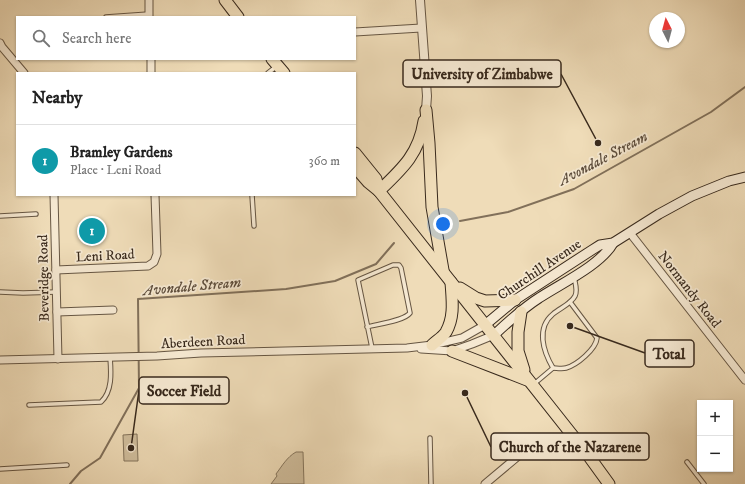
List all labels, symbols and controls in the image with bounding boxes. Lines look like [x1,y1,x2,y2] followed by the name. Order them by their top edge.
[649,12,685,48] north arrow
[16,16,356,60] search box
[30,27,52,49] icon: search
[62,29,131,48] text: Search here
[403,60,561,87] callout: University of Zimbabwe
[411,65,554,84] text: University of Zimbabwe
[32,87,82,109] text: Nearby
[554,127,651,191] water label: Avondale Stream
[70,143,173,162] text: Bramley Gardens
[43,153,47,169] text: 1
[309,153,340,169] text: 360 m
[70,162,161,178] text: Place · Leni Road
[433,214,453,234] your location
[79,216,105,246] pin: 1
[34,234,54,322] street label: Beveridge Road
[494,235,585,304] street label: Churchill Avenue
[75,245,135,267] street label: Leni Road
[654,248,725,332] street label: Normandy Road
[140,273,242,300] water label: Avondale Stream
[160,331,246,353] street label: Aberdeen Road
[645,340,694,367] callout: Total
[652,345,686,364] text: Total
[139,377,229,404] callout: Soccer Field
[147,382,222,401] text: Soccer Field
[697,400,733,472] map controls
[697,400,733,436] button: +
[491,433,649,460] callout: Church of the Nazarene
[697,436,733,472] button: −
[499,438,642,457] text: Church of the Nazarene

